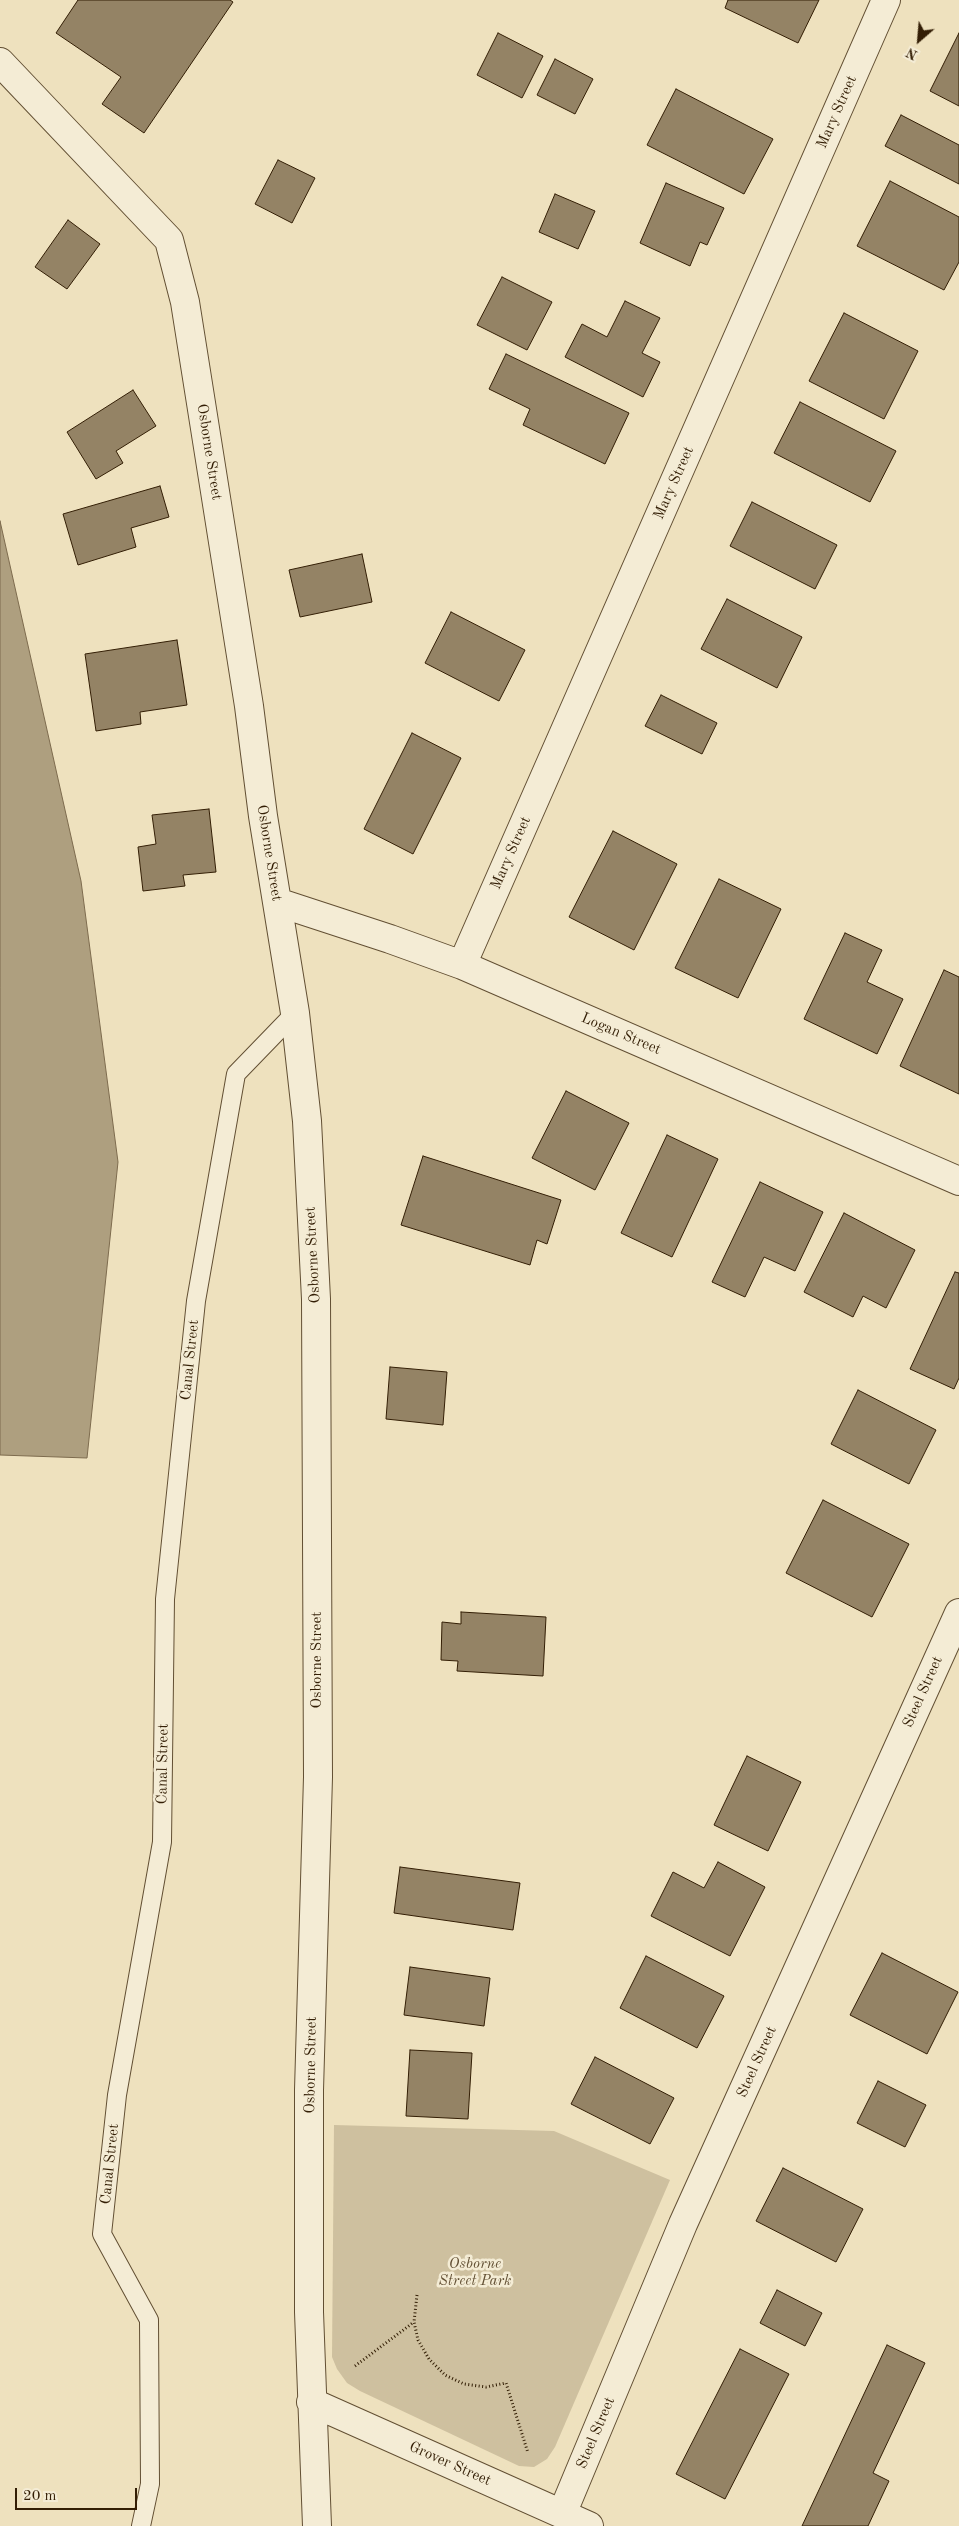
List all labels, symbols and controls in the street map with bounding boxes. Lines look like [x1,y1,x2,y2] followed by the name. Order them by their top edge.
[894,15,944,65] north arrow
[904,45,920,62] text: N
[813,73,861,151] street label: Mary Street
[193,403,225,501] street label: Osborne Street
[650,444,698,522] street label: Mary Street
[253,804,285,902] street label: Osborne Street
[487,814,535,892] street label: Mary Street
[578,1009,664,1059] street label: Logan Street
[301,1206,325,1304] street label: Osborne Street
[177,1319,203,1401] street label: Canal Street
[308,1611,326,1709] street label: Osborne Street
[899,1653,947,1731] street label: Steel Street
[153,1723,173,1805] street label: Canal Street
[301,2016,321,2114] street label: Osborne Street
[733,2023,781,2101] street label: Steel Street
[97,2123,123,2205] street label: Canal Street
[439,2255,511,2290] park label: Osborne Street Park
[573,2394,619,2472] street label: Steel Street
[406,2438,494,2490] street label: Grover Street
[18,2478,140,2510] scale bar
[23,2489,57,2504] text: 20 m

